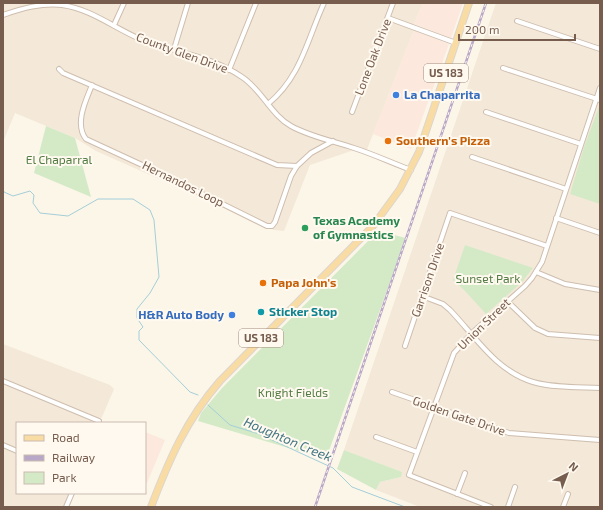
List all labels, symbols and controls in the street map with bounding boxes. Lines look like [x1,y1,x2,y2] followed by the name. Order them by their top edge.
[351,16,393,97] street label: Lone Oak Drive
[459,16,575,42] scale bar
[465,22,499,36] text: 200 m
[135,29,230,75] street label: County Glen Drive
[424,64,468,82] road number: US 183
[404,87,480,101] place label: La Chaparrita
[391,90,401,100] marker: La Chaparrita
[396,133,490,147] place label: Southern's Pizza
[383,136,393,146] marker: Southern's Pizza
[26,152,93,166] park label: El Chaparral
[140,157,227,209] street label: Hernandos Loop
[313,213,400,242] place label: Texas Academy of Gymnastics
[300,223,310,233] marker: Texas Academy of Gymnastics
[408,241,446,319] street label: Garrison Drive
[456,271,520,285] park label: Sunset Park
[271,275,336,289] place label: Papa John's
[258,278,268,288] marker: Papa John's
[454,294,513,352] street label: Union Street
[269,304,337,318] place label: Sticker Stop
[138,307,224,322] place label: H&R Auto Body
[256,307,266,317] marker: Sticker Stop
[227,310,237,320] marker: H&R Auto Body
[239,329,283,347] road number: US 183
[258,385,328,399] park label: Knight Fields
[411,393,508,437] street label: Golden Gate Drive
[242,413,335,465] water label: Houghton Creek
[16,422,146,494] legend
[52,430,80,444] text: Road
[52,450,96,464] text: Railway
[547,454,587,494] north arrow
[567,459,581,474] text: N
[52,470,77,484] text: Park

